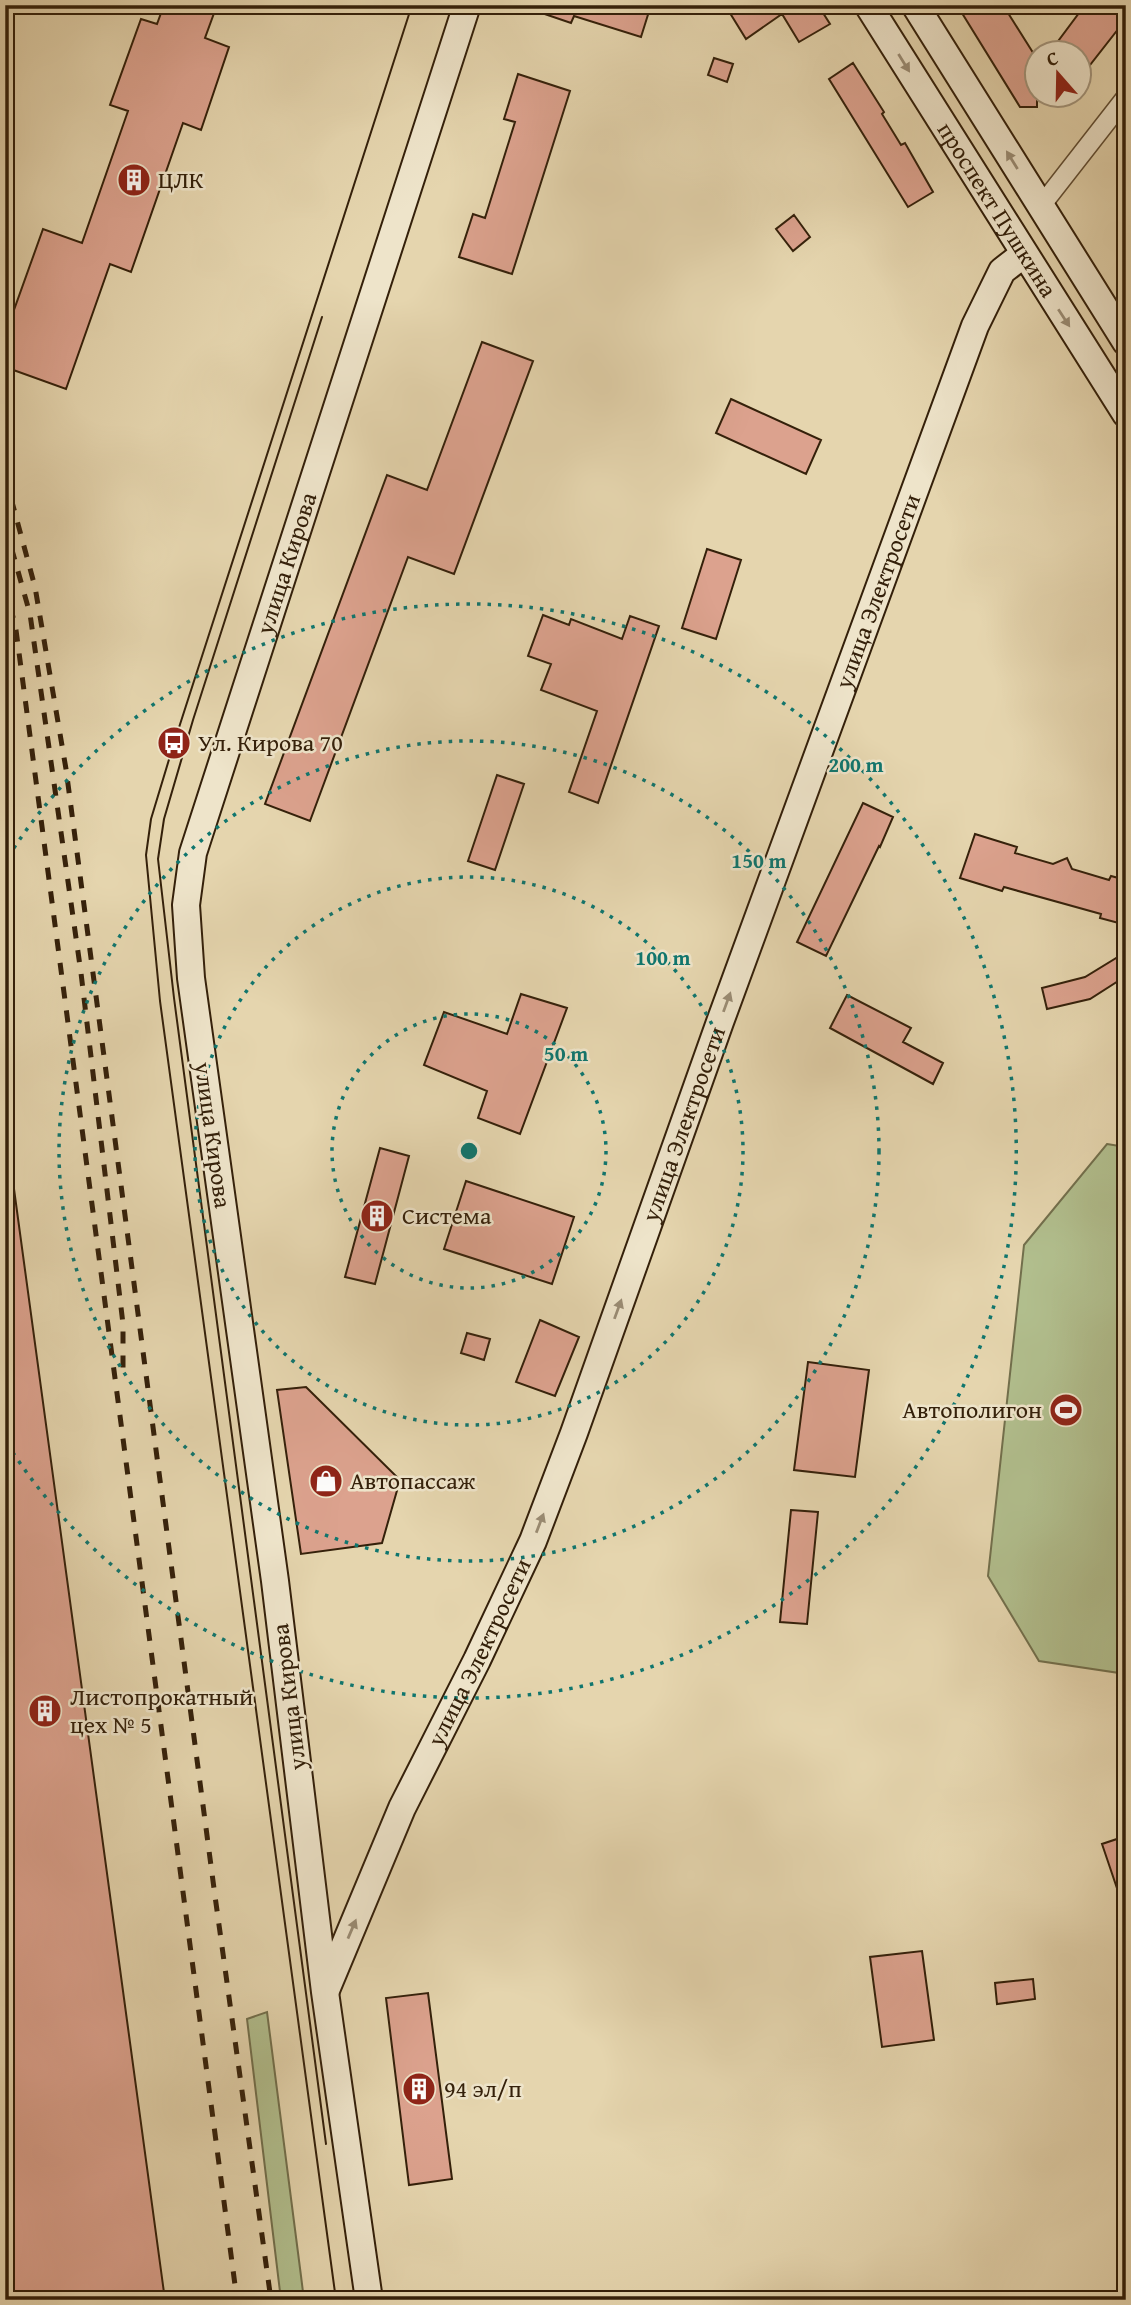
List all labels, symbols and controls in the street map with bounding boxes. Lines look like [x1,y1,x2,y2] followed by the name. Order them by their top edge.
[1023,38,1092,108] north arrow
[1042,43,1062,73] text: С
[898,53,911,73] one-way arrow
[929,115,1066,305] street label: проспект Пушкина
[1005,150,1018,169] one-way arrow
[115,161,153,199] building icon: ЦЛК
[158,162,204,197] place label: ЦЛК
[1057,309,1070,328] one-way arrow
[246,487,326,640] street label: улица Кирова
[825,489,929,695] street label: улица Электросети
[155,724,193,762] bus stop icon: Ул. Кирова 70
[198,725,343,760] place label: Ул. Кирова 70
[828,749,884,780] text: 200 m
[731,845,787,876] text: 150 m
[635,942,691,973] text: 100 m
[722,992,733,1013] one-way arrow
[632,1021,734,1228] street label: улица Электросети
[544,1038,588,1069] text: 50 m
[186,1059,241,1211] street label: улица Кирова
[457,1139,481,1163] centre of rings
[358,1197,396,1235] building icon: Система
[402,1198,492,1233] place label: Система
[613,1299,624,1320] one-way arrow
[1047,1391,1085,1429] sports icon: Автополигон
[902,1392,1042,1427] place label: Автополигон
[307,1462,345,1500] shop icon: Автопассаж
[350,1463,476,1498] place label: Автопассаж
[535,1512,546,1533] one-way arrow
[418,1552,539,1753] street label: улица Электросети
[262,1621,315,1773] street label: улица Кирова
[70,1679,253,1742] place label: Листопрокатный цех № 5
[26,1692,64,1730] building icon: Листопрокатный цех № 5
[346,1918,357,1939] one-way arrow
[400,2070,438,2108] building icon: 94 эл/п
[444,2071,522,2106] place label: 94 эл/п

